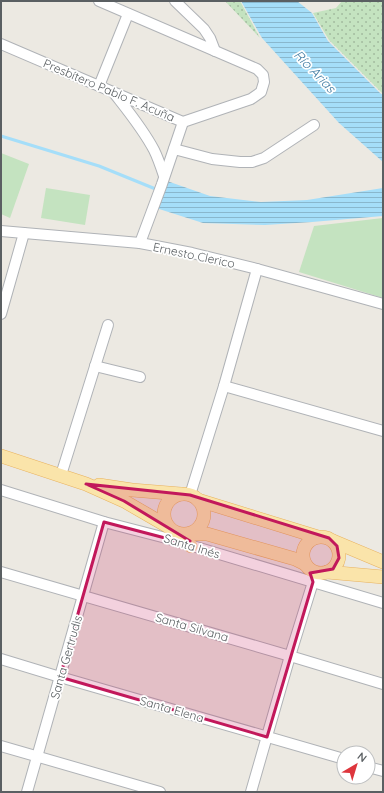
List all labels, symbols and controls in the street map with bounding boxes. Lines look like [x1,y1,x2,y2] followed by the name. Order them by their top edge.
[291,46,340,96] water label: Río Arias
[41,55,177,125] street label: Presbítero Pablo F. Acuña
[152,239,236,271] street label: Ernesto Clerico
[162,530,222,562] street label: Santa Inés
[154,609,230,645] street label: Santa Silvana
[47,613,85,701] street label: Santa Gertrudis
[138,693,206,725] street label: Santa Elena
[336,745,376,785] north arrow
[355,749,370,765] text: N

